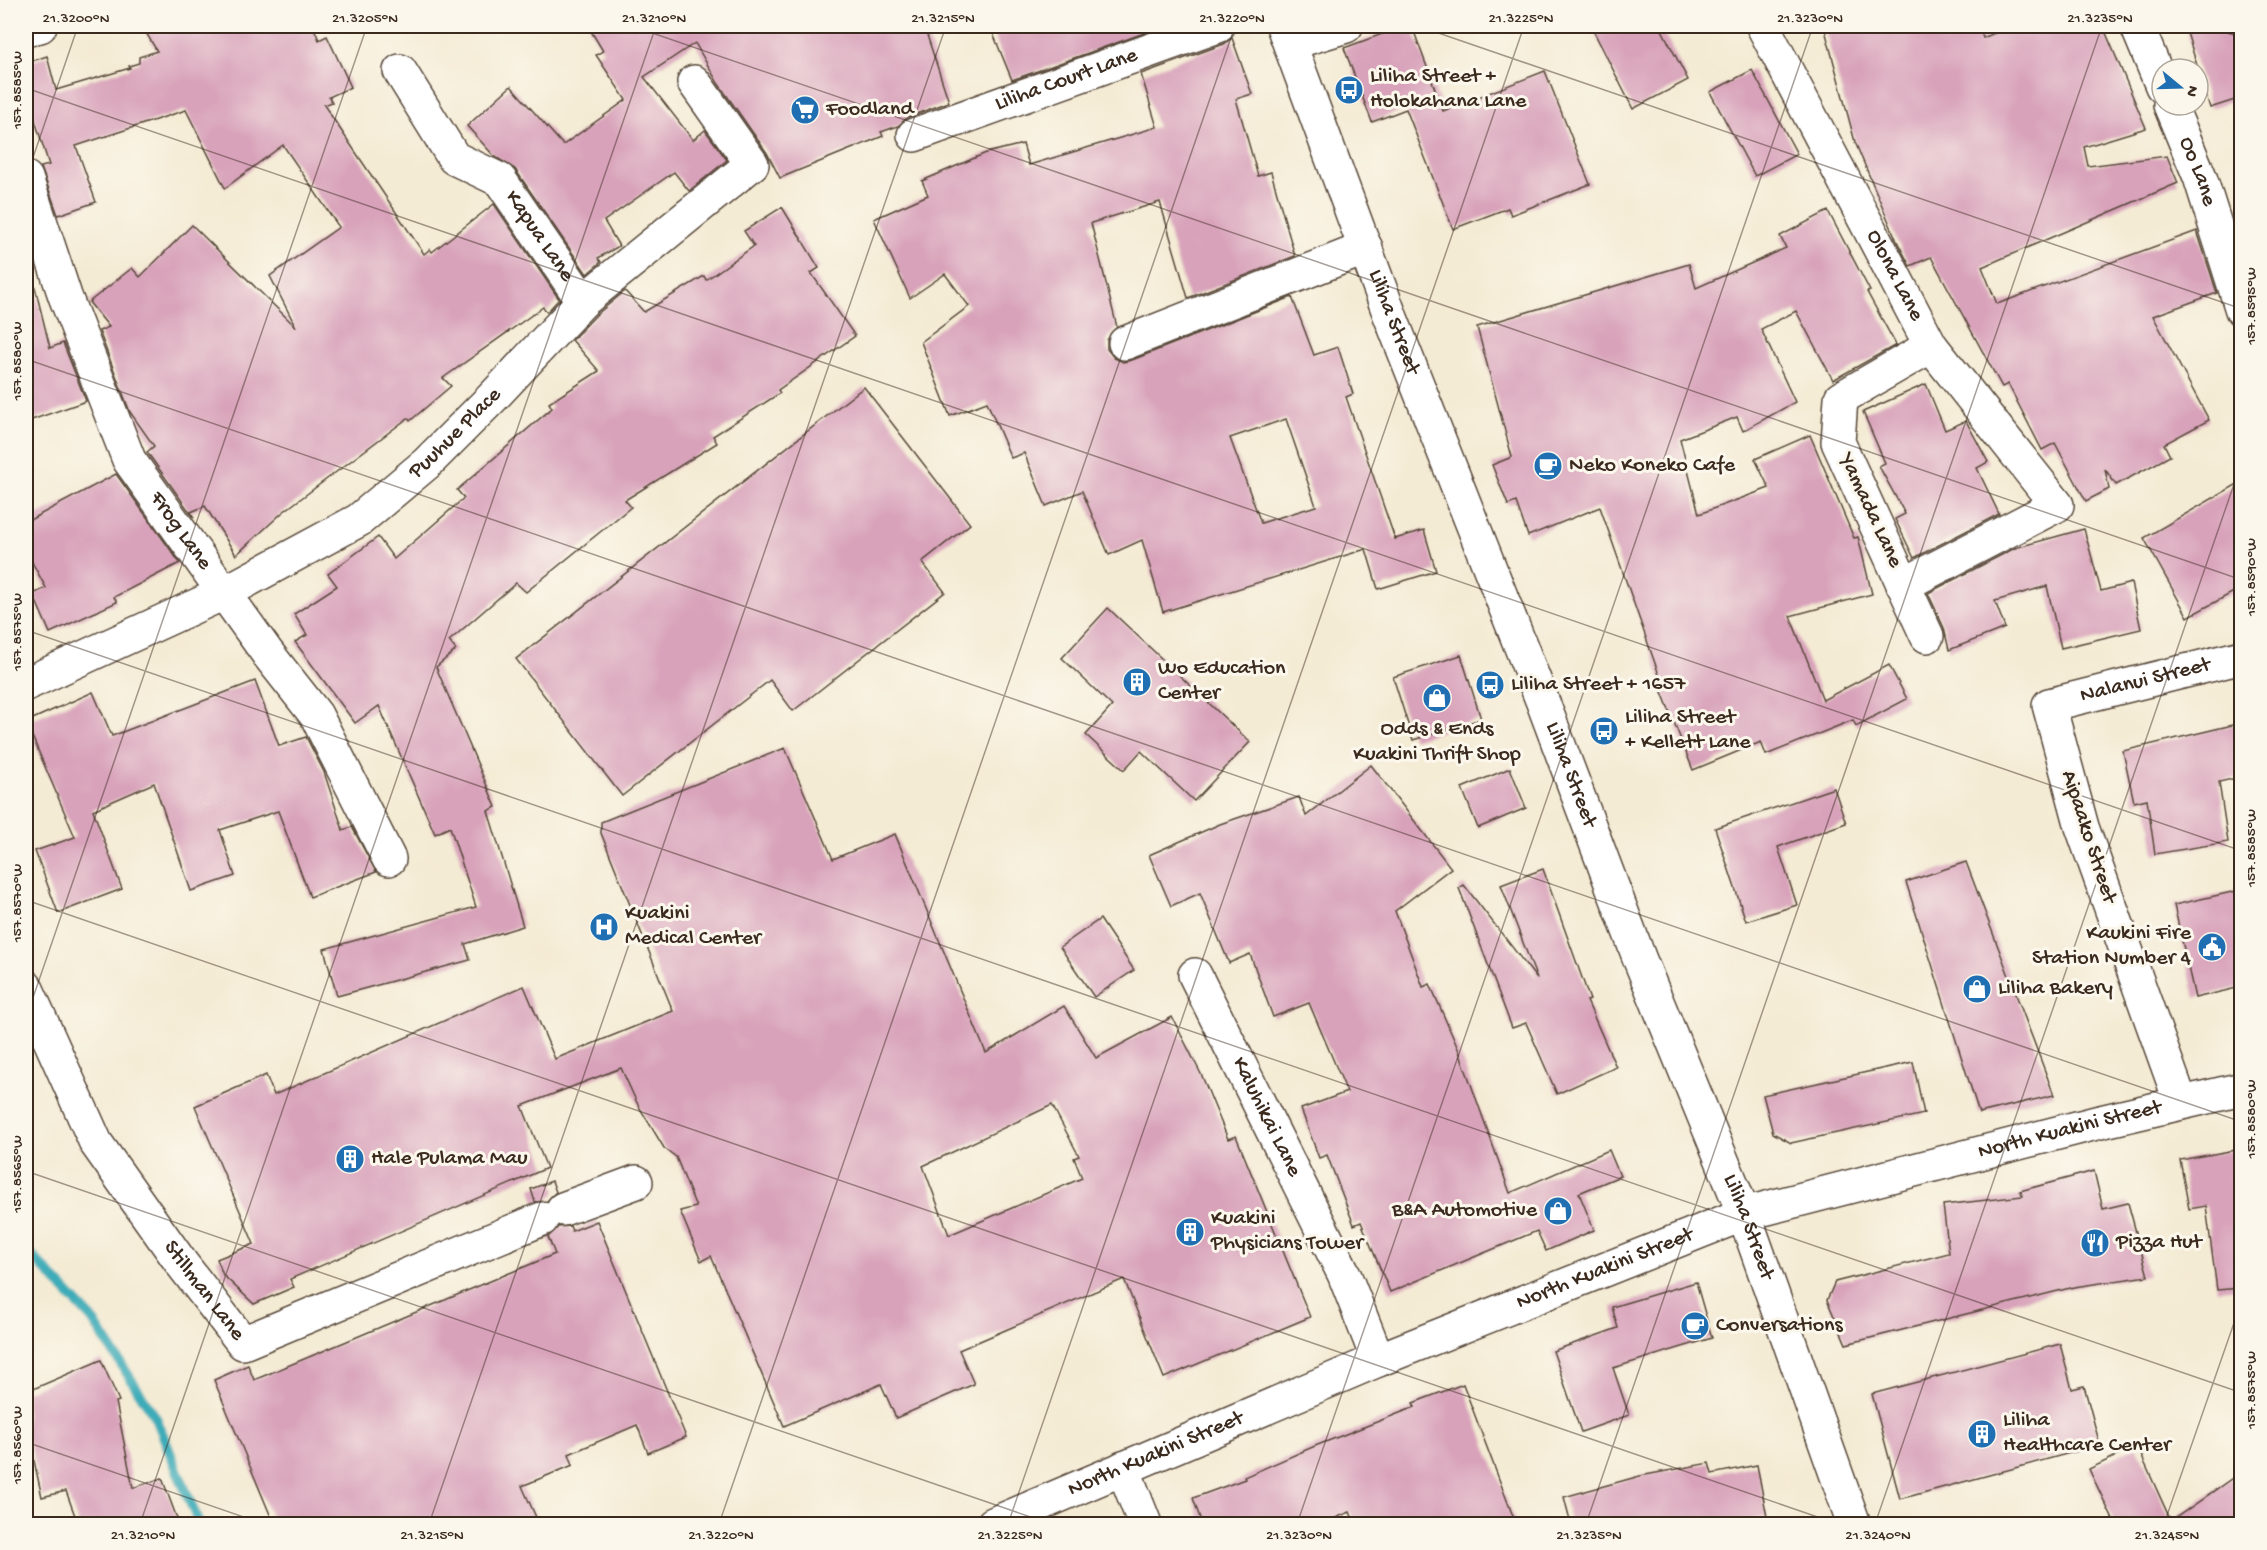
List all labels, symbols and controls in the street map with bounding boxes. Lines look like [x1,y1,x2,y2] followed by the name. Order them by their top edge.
[43,10,110,28] text: 21.3200°N
[332,10,398,28] text: 21.3205°N
[622,10,686,28] text: 21.3210°N
[911,10,975,28] text: 21.3215°N
[1199,10,1265,28] text: 21.3220°N
[1488,10,1554,28] text: 21.3225°N
[1777,10,1843,28] text: 21.3230°N
[2067,10,2133,28] text: 21.3235°N
[992,43,1142,118] street label: Liliha Court Lane
[9,51,27,130] text: 157.8585°W
[2150,57,2210,117] north arrow
[1370,64,1527,115] place label: Liliha Street + Holokahana Lane
[1333,74,1365,106] bus stop icon: Liliha Street + Holokahana Lane
[2180,83,2202,99] text: N
[789,94,821,126] supermarket icon: Foodland
[825,97,916,123] place label: Foodland
[2172,133,2222,210] street label: Oo Lane
[498,186,580,288] street label: Kapua Lane
[1859,226,1929,326] street label: Olona Lane
[1361,266,1426,380] street label: Liliha Street
[2243,267,2261,346] text: 157.8595°W
[9,321,27,401] text: 157.8580°W
[403,382,508,486] street label: Puuhue Place
[1831,448,1908,573] street label: Yamada Lane
[1532,450,1564,482] cafe icon: Neko Koneko Cafe
[1569,453,1736,479] place label: Neko Koneko Cafe
[143,486,217,576] street label: Frog Lane
[2243,538,2261,617] text: 157.8590°W
[9,593,27,672] text: 157.8575°W
[2078,652,2215,710] street label: Nalanui Street
[1158,656,1286,707] place label: Wo Education Center
[1121,666,1153,698] building icon: Wo Education Center
[1474,669,1506,701] bus stop icon: Liliha Street + 1657
[1511,672,1686,698] place label: Liliha Street + 1657
[1421,682,1453,714] shop icon: Odds & Ends Kuakini Thrift Shop
[1625,705,1751,756] place label: Liliha Street + Kellett Lane
[1588,715,1620,747] bus stop icon: Liliha Street + Kellett Lane
[1353,717,1521,768] place label: Odds & Ends Kuakini Thrift Shop
[1539,719,1603,833] street label: Liliha Street
[2054,767,2122,909] street label: Aipaako Street
[2243,809,2261,888] text: 157.8585°W
[9,864,27,943] text: 157.8570°W
[625,901,763,952] place label: Kuakini Medical Center
[588,911,620,943] hospital icon: Kuakini Medical Center
[2032,921,2192,972] place label: Kaukini Fire Station Number 4
[2196,931,2228,963] public building icon: Kaukini Fire Station Number 4
[1961,973,1993,1005] shop icon: Liliha Bakery
[1998,976,2113,1002] place label: Liliha Bakery
[1225,1053,1307,1182] street label: Kaluhikai Lane
[2243,1079,2261,1159] text: 157.8580°W
[1975,1095,2166,1166] street label: North Kuakini Street
[9,1135,27,1214] text: 157.8565°W
[334,1143,366,1175] building icon: Hale Pulama Mau
[371,1146,528,1172] place label: Hale Pulama Mau
[1716,1171,1780,1285] street label: Liliha Street
[1542,1195,1574,1227] shop icon: B&A Automotive
[1391,1198,1538,1224] place label: B&A Automotive
[1210,1206,1365,1257] place label: Kuakini Physicians Tower
[1174,1216,1206,1248] building icon: Kuakini Physicians Tower
[1513,1222,1699,1316] street label: North Kuakini Street
[2079,1227,2111,1259] restaurant icon: Pizza Hut
[2115,1230,2204,1256] place label: Pizza Hut
[157,1236,250,1347] street label: Stillman Lane
[1679,1310,1711,1342] cafe icon: Conversations
[1716,1313,1844,1339] place label: Conversations
[2243,1351,2261,1430] text: 157.8575°W
[1064,1405,1249,1503] street label: North Kuakini Street
[9,1406,27,1485] text: 157.8560°W
[2003,1408,2173,1459] place label: Liliha Healthcare Center
[1966,1418,1998,1450] building icon: Liliha Healthcare Center
[111,1527,175,1545] text: 21.3210°N
[400,1527,464,1545] text: 21.3215°N
[688,1527,754,1545] text: 21.3220°N
[977,1527,1043,1545] text: 21.3225°N
[1266,1527,1332,1545] text: 21.3230°N
[1556,1527,1622,1545] text: 21.3235°N
[1845,1527,1911,1545] text: 21.3240°N
[2135,1527,2200,1545] text: 21.3245°N

